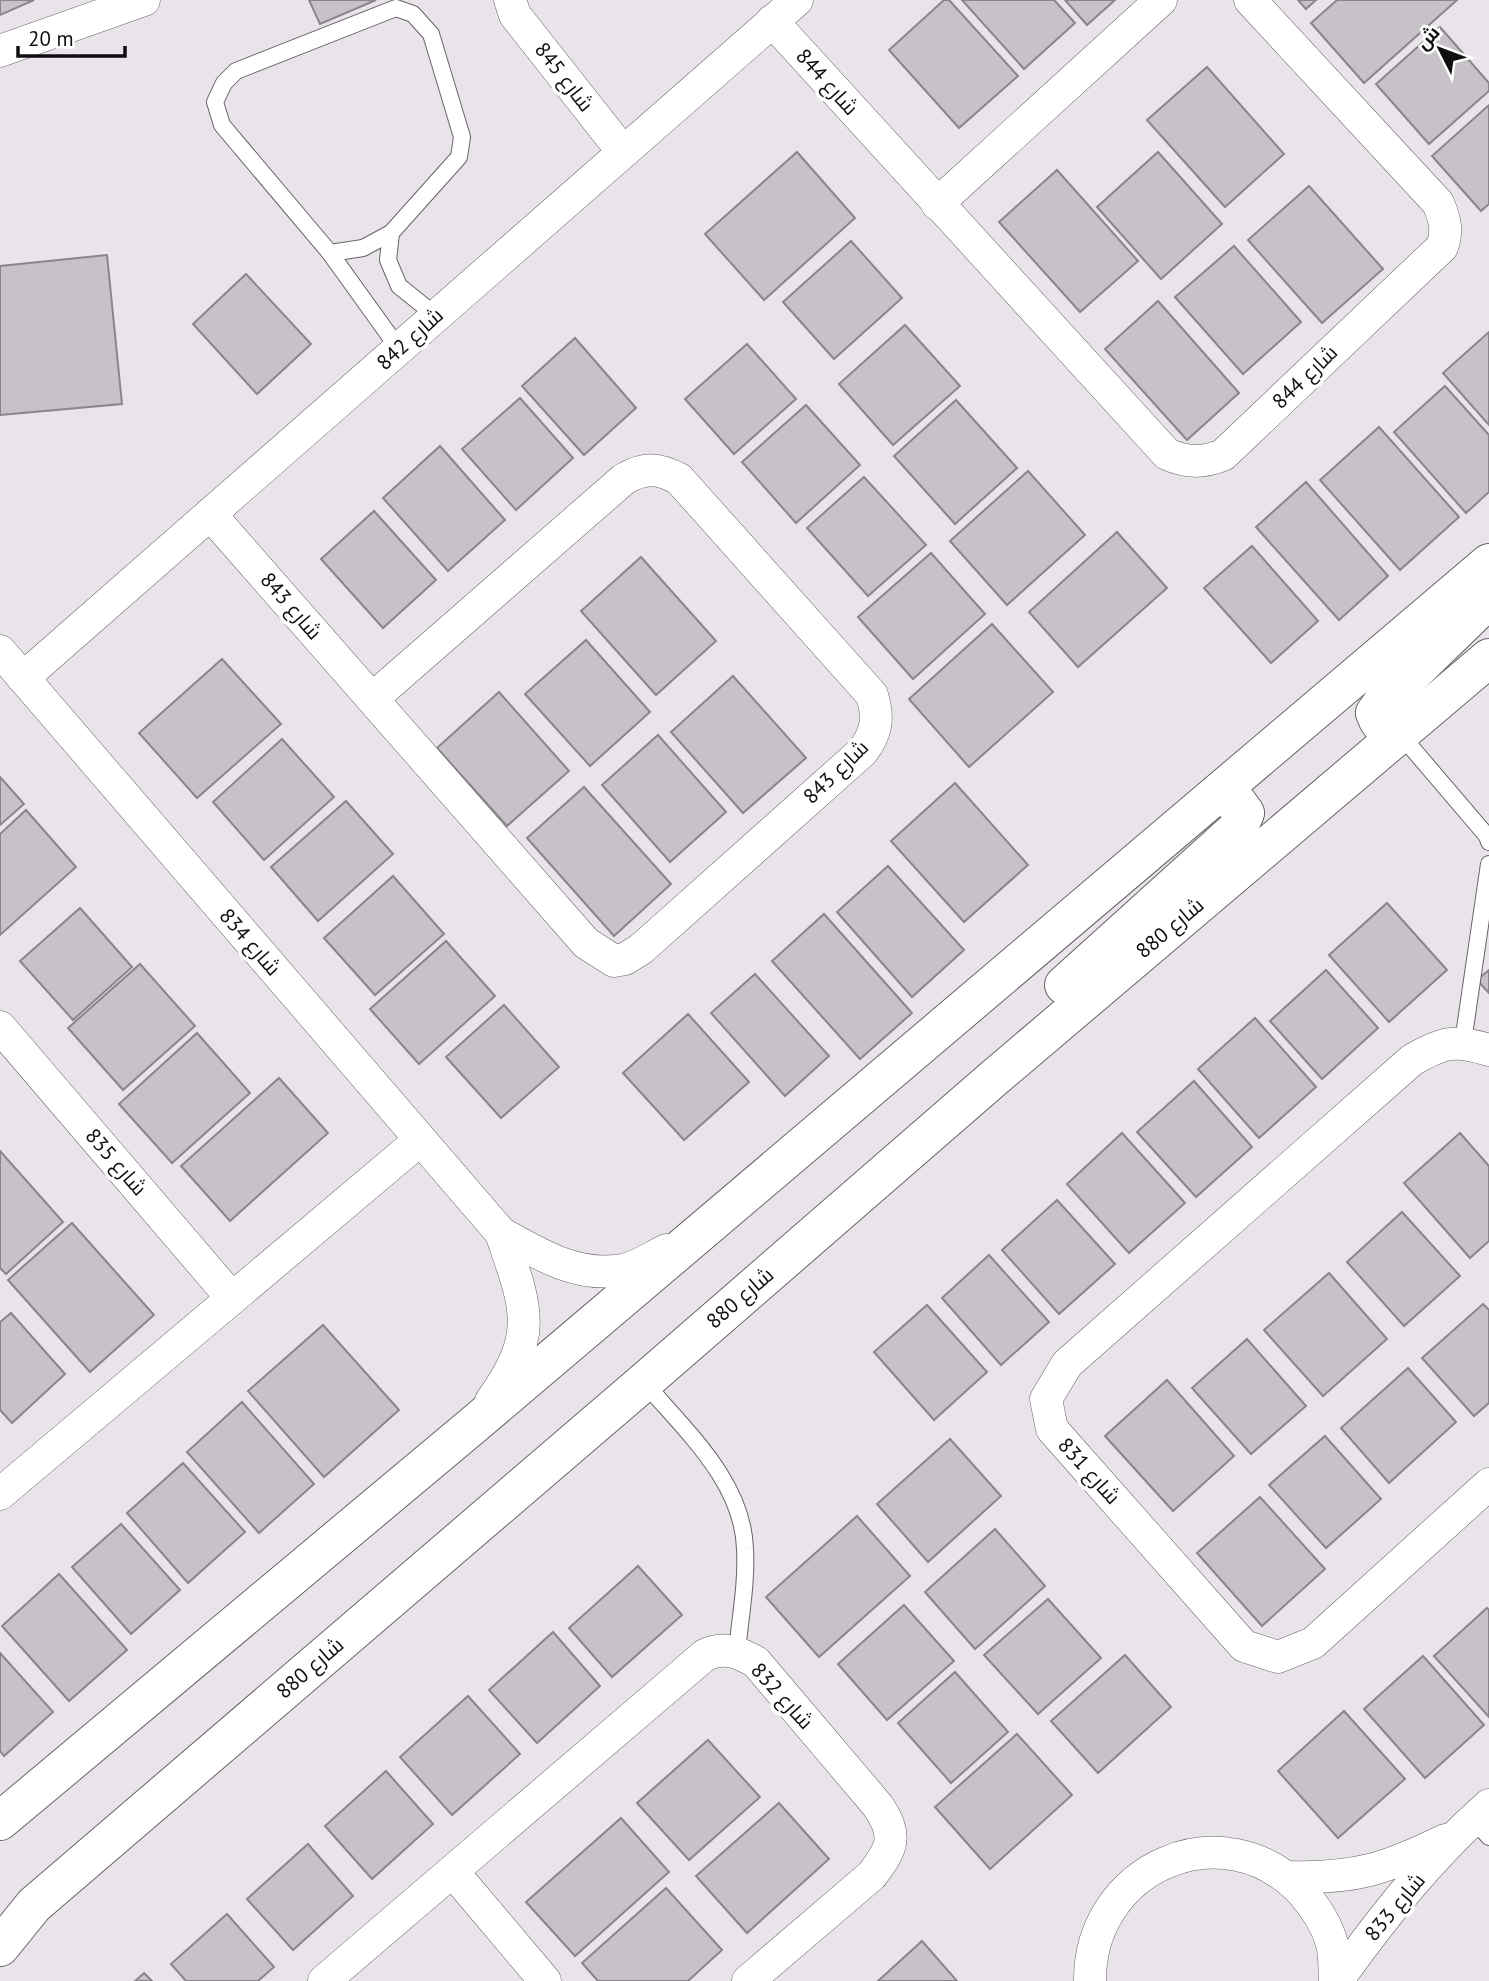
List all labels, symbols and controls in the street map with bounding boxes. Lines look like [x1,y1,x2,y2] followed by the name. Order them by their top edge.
[18,14,124,58] scale bar
[1405,14,1475,84] north arrow
[1410,21,1444,55] text: ش
[28,25,74,52] text: 20 m
[528,37,600,117] street label: شارع 845
[790,43,864,121] street label: شارع 844
[371,302,449,376] street label: شارع 842
[1266,339,1344,415] street label: شارع 844
[254,566,328,646] street label: شارع 843
[797,734,875,810] street label: شارع 843
[1130,891,1210,965] street label: شارع 880
[213,902,287,982] street label: شارع 834
[79,1122,153,1202] street label: شارع 835
[700,1261,780,1335] street label: شارع 880
[1052,1432,1126,1510] street label: شارع 831
[270,1631,350,1705] street label: شارع 880
[745,1657,819,1735] street label: شارع 832
[1358,1867,1432,1947] street label: شارع 833

